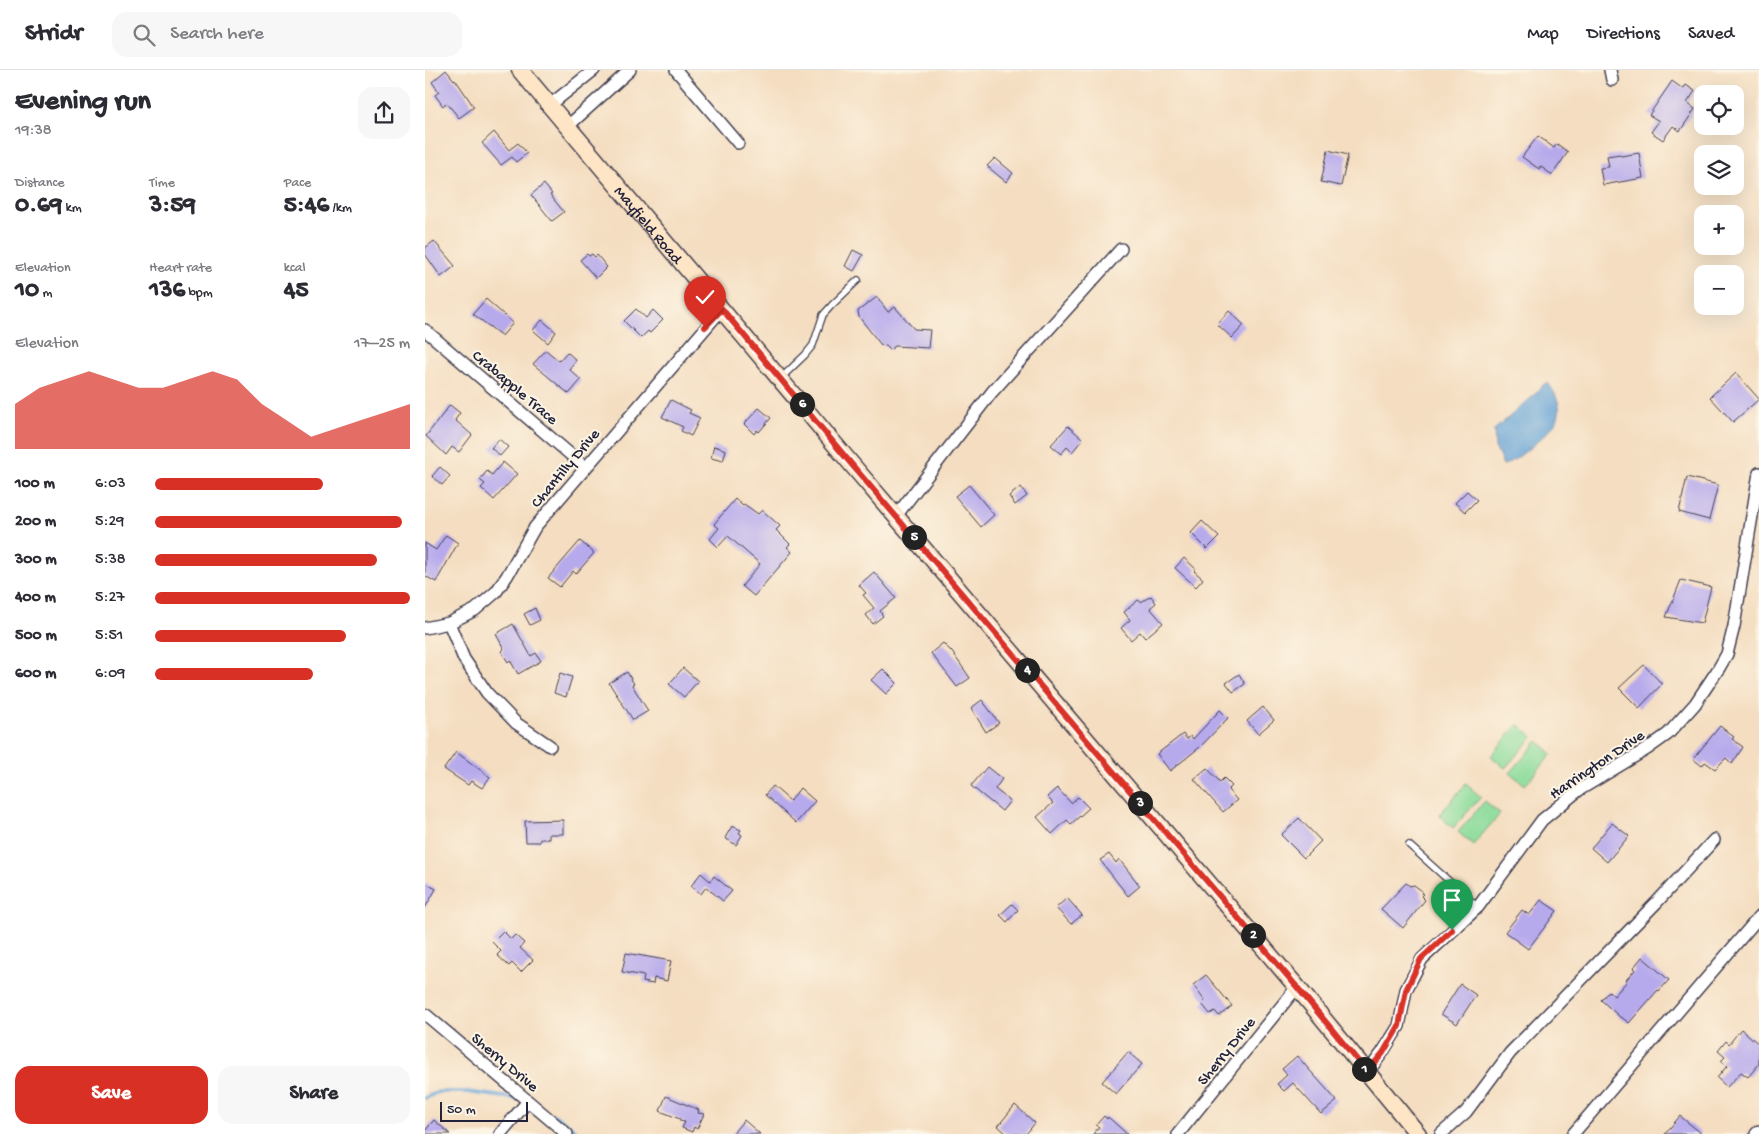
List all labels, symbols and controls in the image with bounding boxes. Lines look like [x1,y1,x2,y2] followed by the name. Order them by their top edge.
[112,12,462,57] search box
[25,20,82,49] text: Stridr
[130,21,158,49] icon: search
[170,23,264,46] text: Search here
[1527,24,1559,45] text: Map
[1587,24,1660,45] text: Directions
[1688,24,1734,45] text: Saved
[1694,85,1744,315] map controls
[1694,85,1744,135] button: locate
[15,86,151,119] text: Evening run
[358,87,410,139] button: share
[15,122,52,141] text: 19:38
[1694,145,1744,195] button: layers
[15,175,64,192] text: Distance
[149,175,175,192] text: Time
[284,175,311,192] text: Pace
[608,183,686,270] street label: Mayfield Road
[15,192,62,221] text: 0.69
[149,192,196,221] text: 3:59
[284,192,329,221] text: 5:46
[62,200,82,217] text: km
[329,200,352,217] text: /km
[1694,205,1744,255] button: +
[15,260,71,277] text: Elevation
[149,260,212,277] text: Heart rate
[284,260,306,277] text: kcal
[1694,265,1744,315] button: −
[684,276,726,327] pin
[15,277,39,306] text: 10
[149,277,185,306] text: 136
[284,277,309,306] text: 45
[691,283,719,311] icon: check
[39,285,53,302] text: m
[185,285,213,302] text: bpm
[15,335,79,354] text: Elevation
[354,335,410,354] text: 17–25 m
[467,347,561,431] street label: Crabapple Trace
[789,392,815,416] pin: 6
[799,396,806,413] text: 6
[528,425,606,513] street label: Chantilly Drive
[15,475,55,494] text: 100 m
[95,475,126,494] text: 6:03
[15,513,56,532] text: 200 m
[95,513,124,532] text: 5:29
[901,524,927,550] pin: 5
[911,529,918,546] text: 5
[15,551,57,570] text: 300 m
[95,551,126,570] text: 5:38
[15,589,56,608] text: 400 m
[95,589,125,608] text: 5:27
[15,627,57,646] text: 500 m
[95,627,123,646] text: 5:51
[1015,658,1039,682] pin: 4
[1024,662,1031,679] text: 4
[15,665,56,684] text: 600 m
[95,665,125,684] text: 6:09
[1547,727,1650,805] street label: Harrington Drive
[1127,790,1153,816] pin: 3
[1137,795,1144,812] text: 3
[1431,879,1473,930] pin
[1438,886,1466,914] icon: arrive
[1241,922,1265,948] pin: 2
[1250,927,1257,944] text: 2
[1194,1014,1261,1090] street label: Sherry Drive
[466,1030,542,1098] street label: Sherry Drive
[1351,1056,1377,1082] pin: 1
[1362,1061,1367,1078] text: 1
[15,1066,208,1124] button: Save
[218,1066,410,1124] button: Share
[440,1099,527,1122] scale bar
[447,1102,476,1119] text: 50 m

